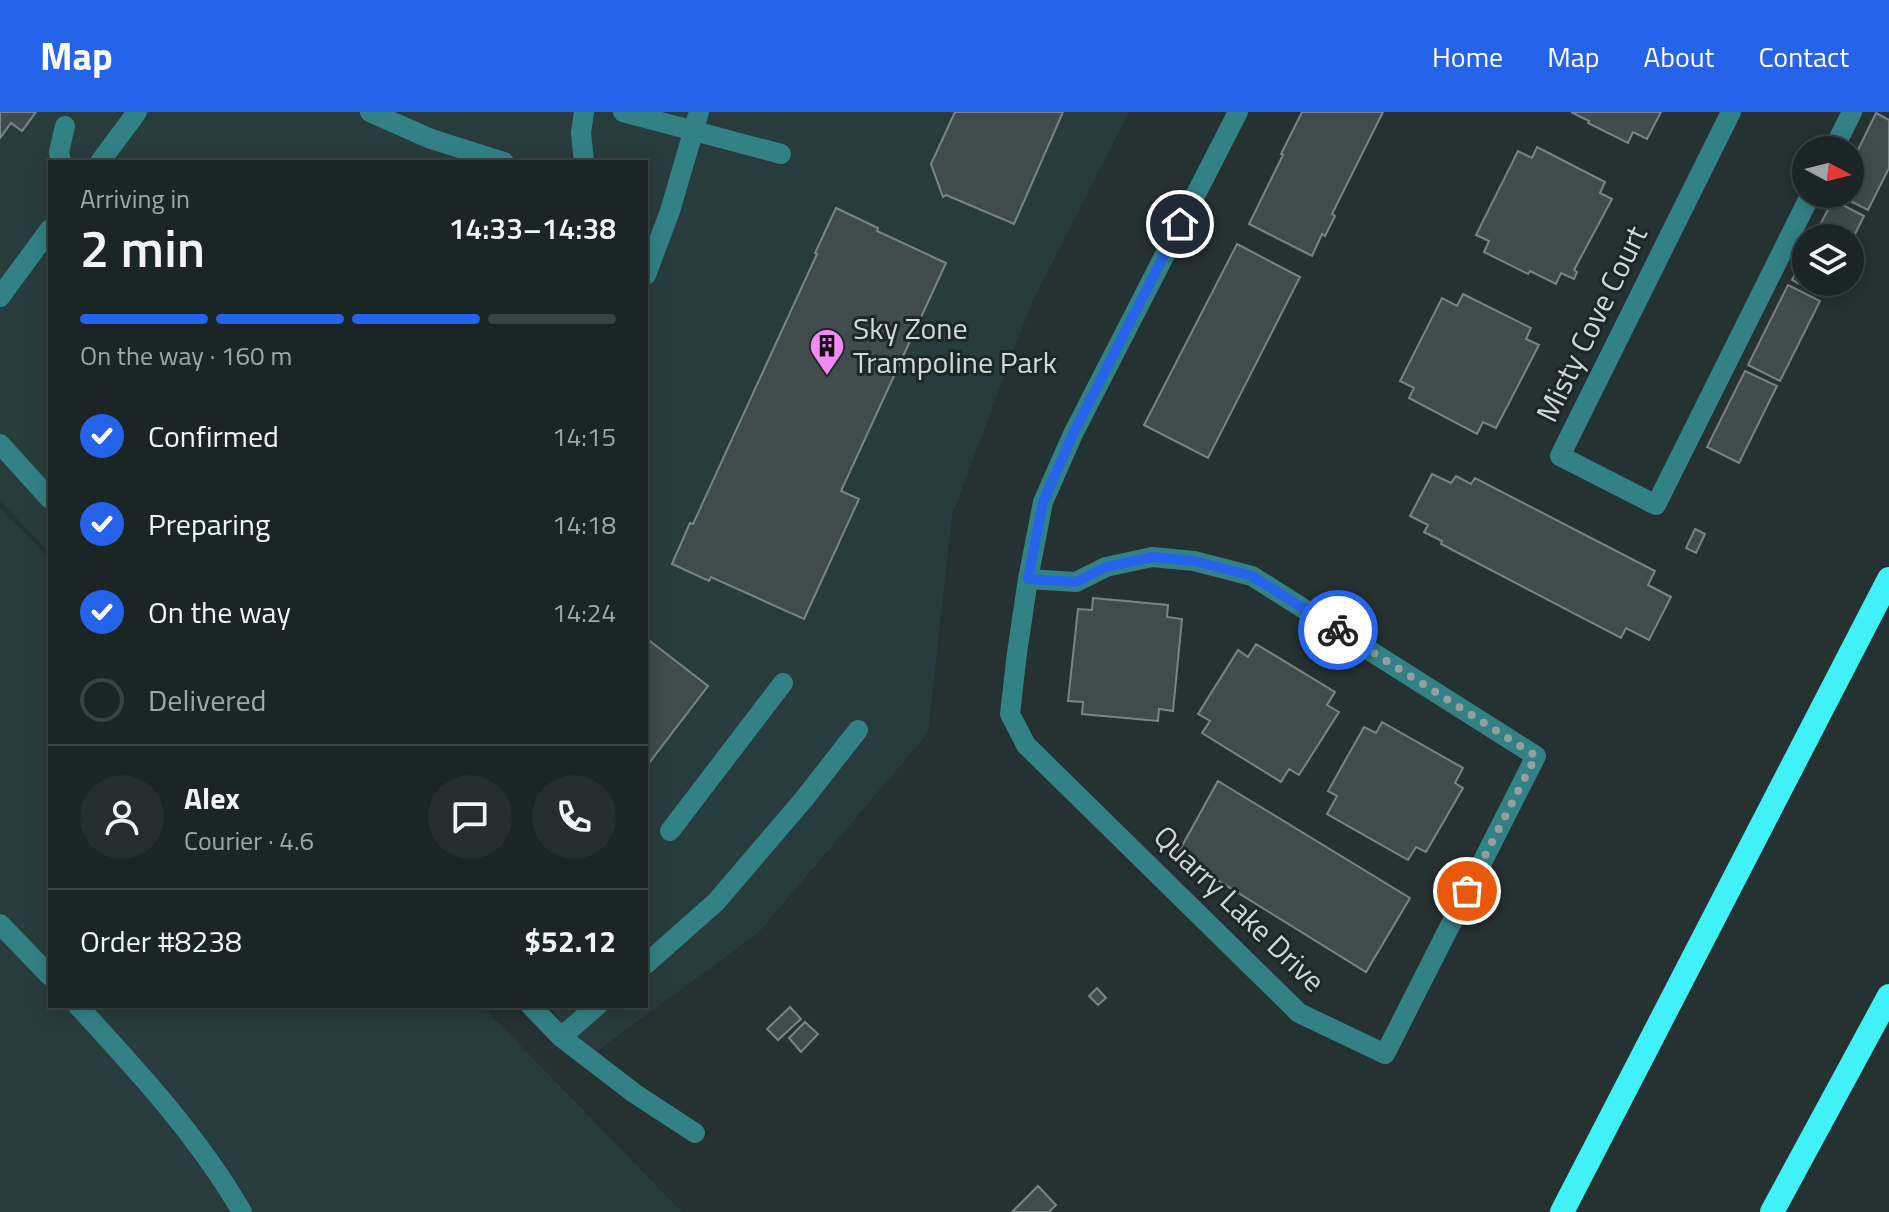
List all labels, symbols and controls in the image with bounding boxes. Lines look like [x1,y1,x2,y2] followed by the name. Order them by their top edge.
[40,27,113,85] text: Map
[1432,35,1503,78] text: Home
[1547,35,1600,78] text: Map
[1644,35,1714,78] text: About
[1758,35,1849,78] text: Contact
[1792,136,1864,208] north arrow
[1792,136,1864,296] map controls
[80,179,190,218] text: Arriving in
[1146,190,1214,258] pin
[1158,202,1202,246] icon: home
[449,205,616,251] text: 14:33–14:38
[80,208,205,287] text: 2 min
[1524,217,1659,430] street label: Misty Cove Court
[1792,224,1864,296] button: layers
[853,305,1057,385] place label: Sky Zone Trampoline Park
[808,327,846,377] building icon: Sky Zone Trampoline Park
[80,336,292,375] text: On the way · 160 m
[148,413,279,459] text: Confirmed
[80,414,124,458] icon: check
[552,417,616,456] text: 14:15
[148,501,270,547] text: Preparing
[80,502,124,546] icon: check
[552,505,616,544] text: 14:18
[148,589,291,635] text: On the way
[80,590,124,634] icon: check
[1298,590,1378,670] courier
[552,593,616,632] text: 14:24
[1316,608,1360,652] icon: bike
[148,677,266,723] text: Delivered
[80,775,164,859] button: person
[184,775,240,821] text: Alex
[428,775,512,859] button: chat
[532,775,616,859] button: phone
[1143,814,1336,1002] street label: Quarry Lake Drive
[184,821,314,860] text: Courier · 4.6
[1433,857,1501,925] pin
[1445,869,1489,913] icon: bag
[80,918,242,964] text: Order #8238
[524,918,616,964] text: $52.12

